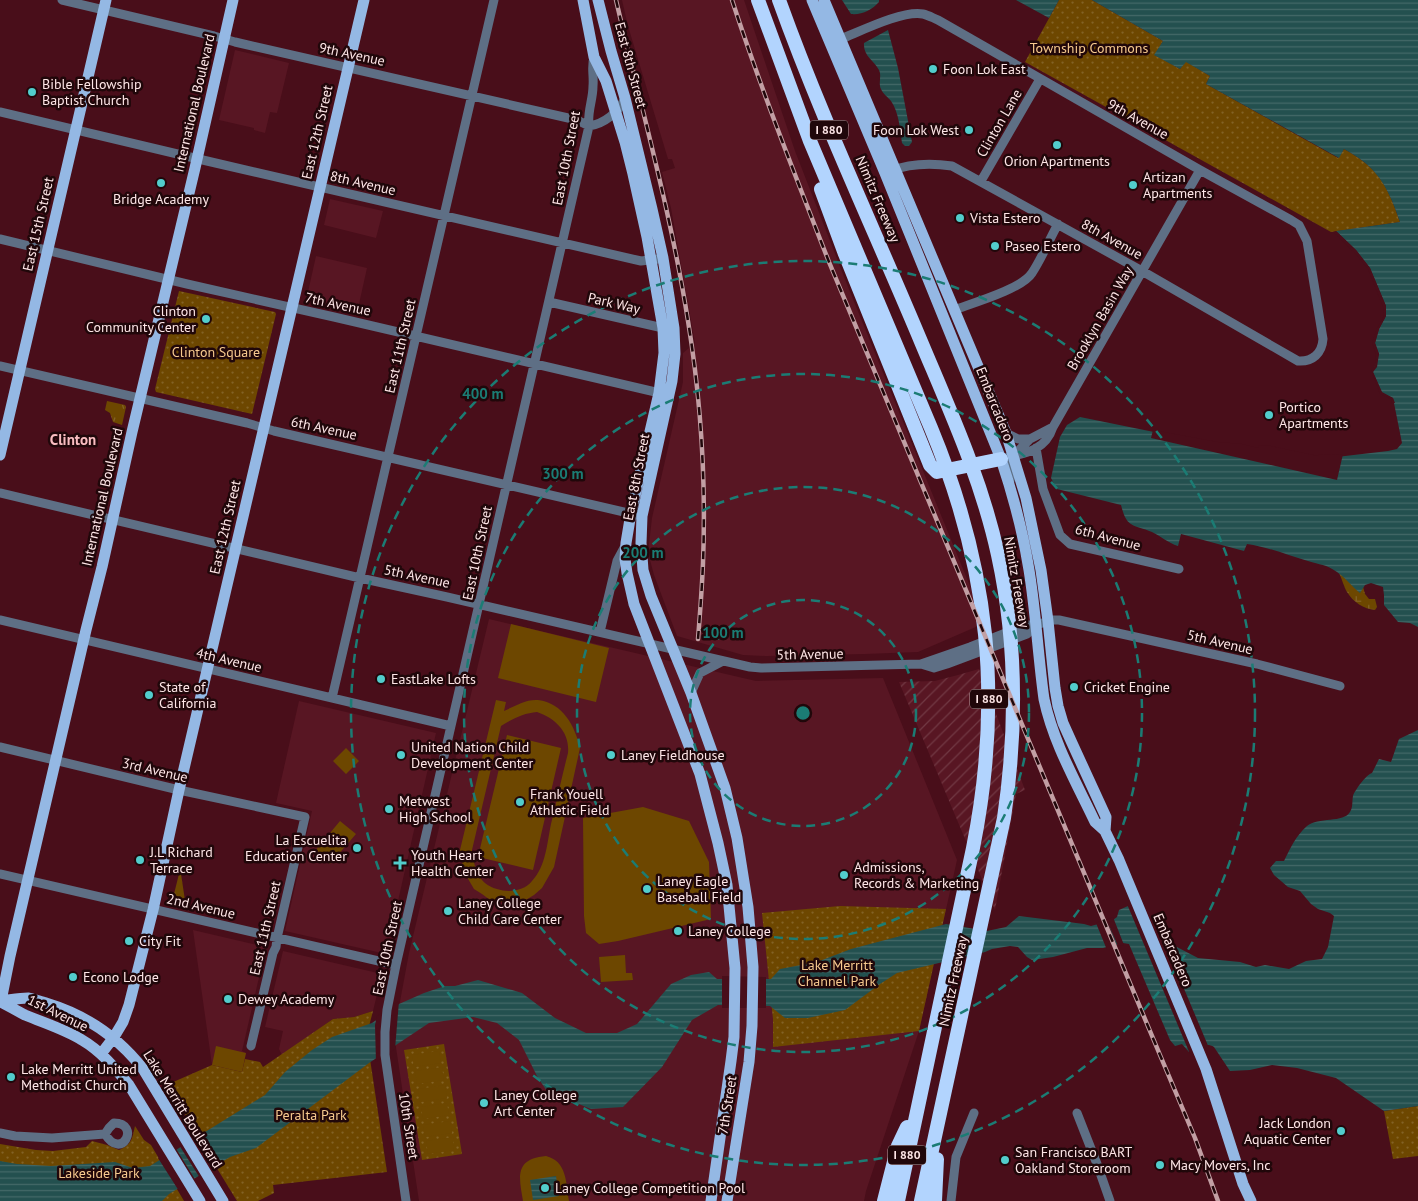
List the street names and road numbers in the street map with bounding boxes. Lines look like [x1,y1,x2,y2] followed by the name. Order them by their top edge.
[611,20,651,110] street label: East 8th Street
[169,32,219,174] street label: International Boulevard
[317,38,387,70] street label: 9th Avenue
[297,83,337,181] street label: East 12th Street
[972,86,1026,160] street label: Clinton Lane
[1104,95,1172,143] street label: 9th Avenue
[548,109,584,207] street label: East 10th Street
[810,120,848,140] road number: I 880
[852,153,904,245] street label: Nimitz Freeway
[328,167,398,199] street label: 8th Avenue
[18,175,58,273] street label: East 15th Street
[1078,215,1146,263] street label: 8th Avenue
[1063,262,1137,373] street label: Brooklyn Basin Way
[303,288,373,320] street label: 7th Avenue
[586,288,642,318] street label: Park Way
[380,297,420,395] street label: East 11th Street
[972,364,1018,444] street label: Embarcadero
[289,412,359,444] street label: 6th Avenue
[77,426,127,568] street label: International Boulevard
[619,432,653,522] street label: East 8th Street
[205,478,245,576] street label: East 12th Street
[458,504,496,602] street label: East 10th Street
[1073,520,1143,554] street label: 6th Avenue
[1000,535,1034,629] street label: Nimitz Freeway
[382,560,452,592] street label: 5th Avenue
[1185,626,1255,658] street label: 5th Avenue
[194,644,264,676] street label: 4th Avenue
[776,644,844,664] street label: 5th Avenue
[970,690,1008,709] road number: I 880
[120,754,190,786] street label: 3rd Avenue
[245,879,285,977] street label: East 11th Street
[165,889,237,923] street label: 2nd Avenue
[368,899,406,997] street label: East 10th Street
[1149,910,1197,990] street label: Embarcadero
[935,934,971,1028] street label: Nimitz Freeway
[25,991,91,1035] street label: 1st Avenue
[139,1047,227,1171] street label: Lake Merritt Boulevard
[713,1074,741,1136] street label: 7th Street
[395,1091,423,1161] street label: 10th Street
[888,1146,926,1164] road number: I 880

